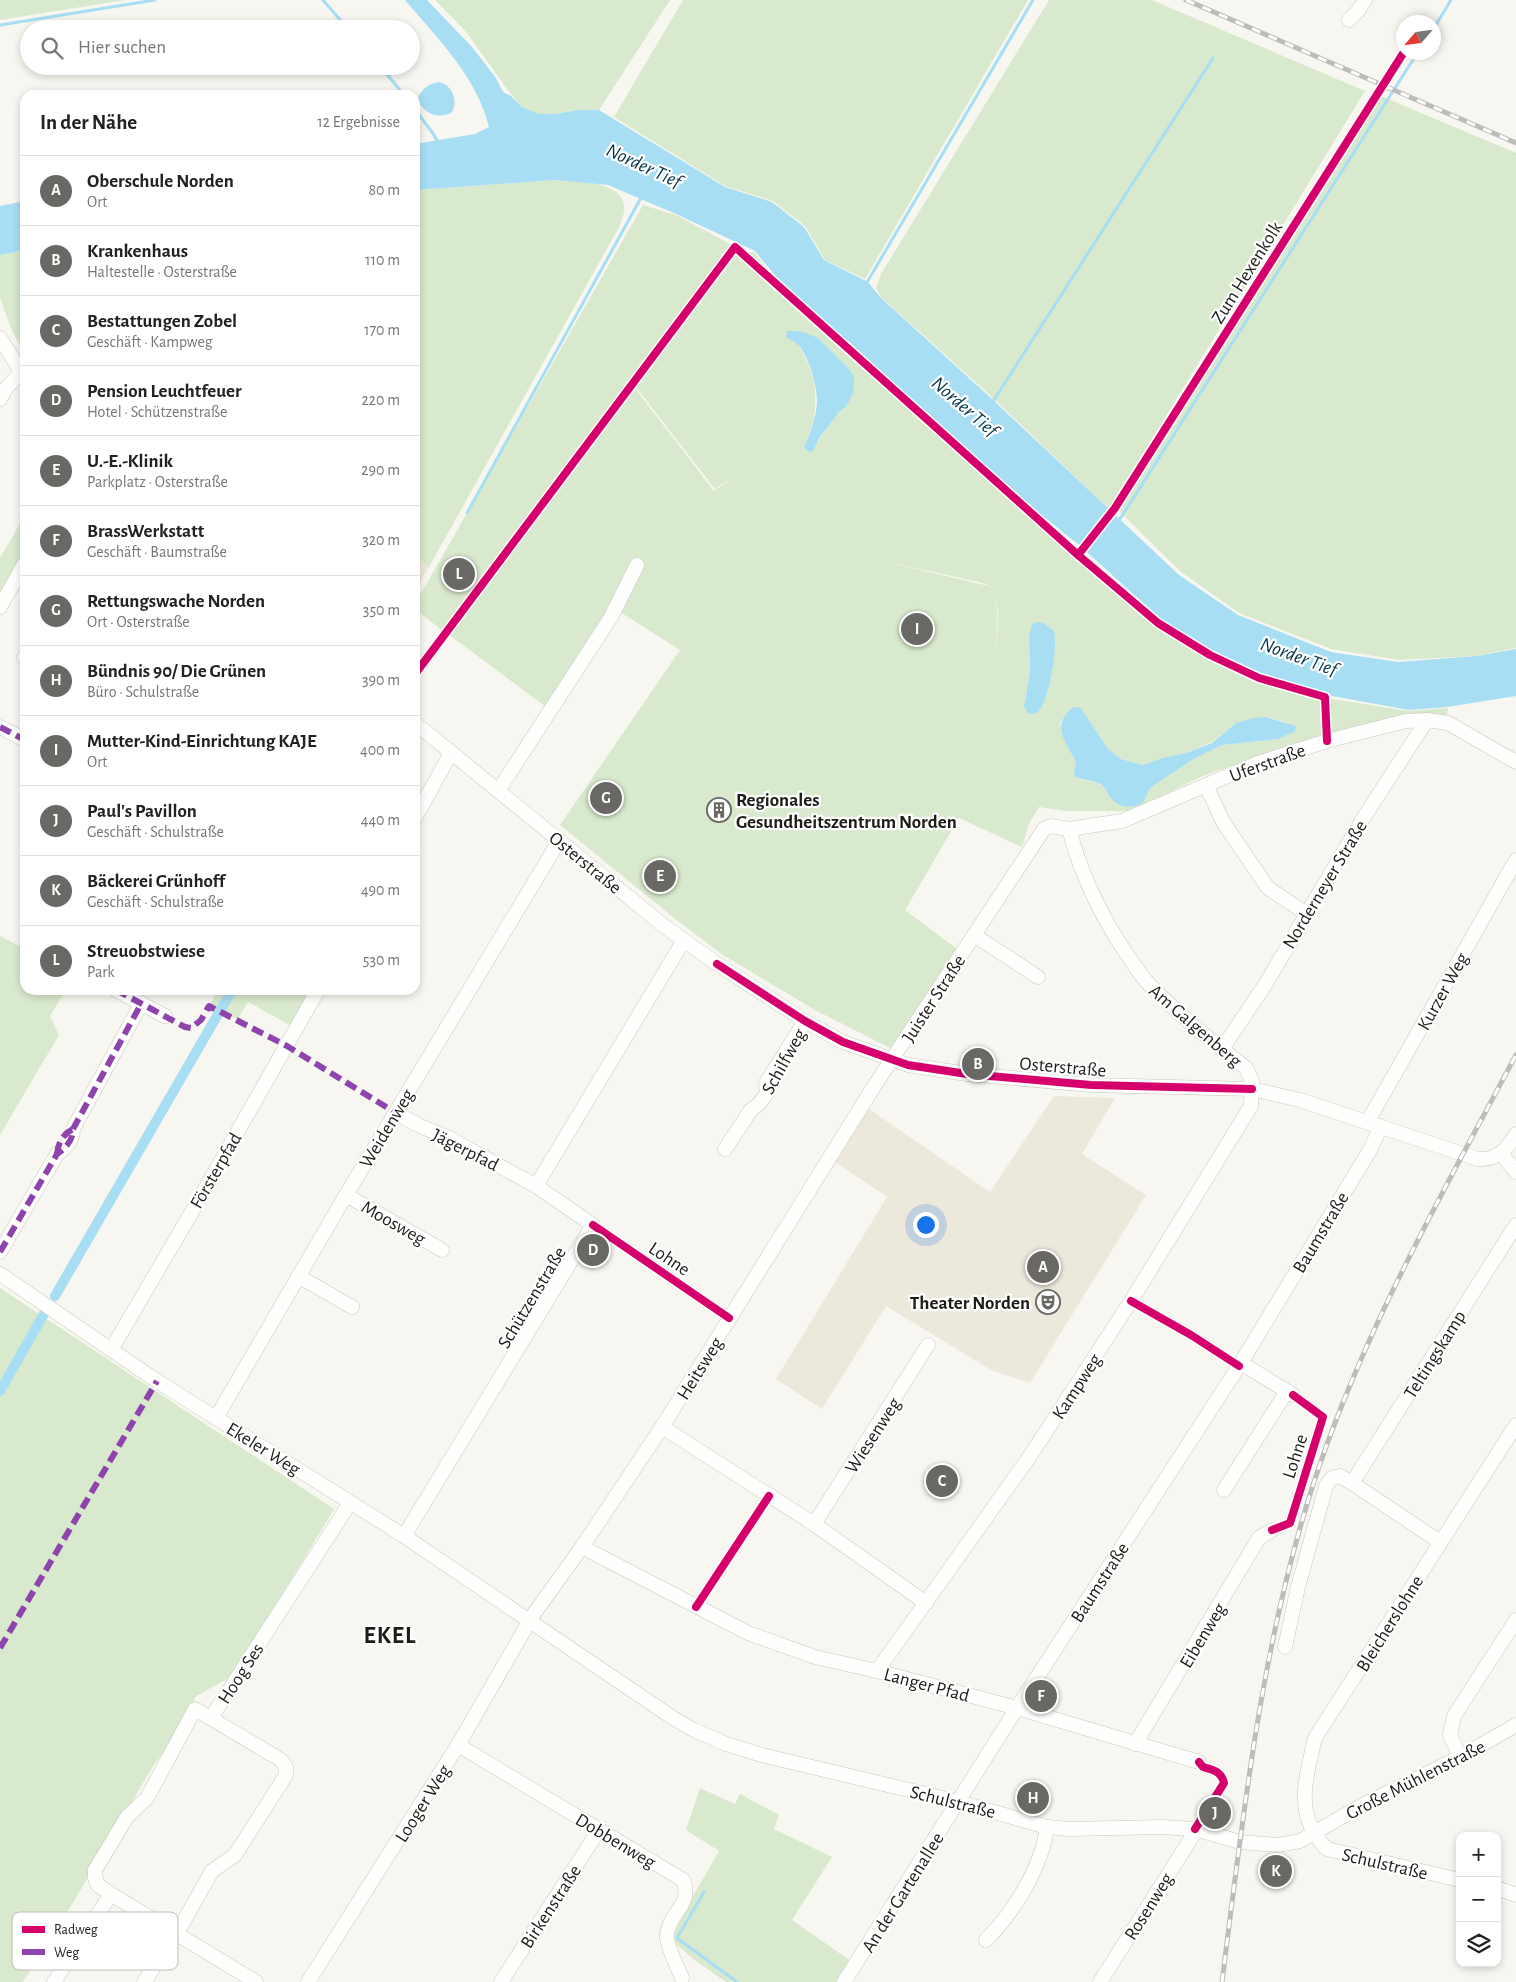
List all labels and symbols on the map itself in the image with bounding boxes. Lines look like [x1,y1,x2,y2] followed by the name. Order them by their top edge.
[1396,15,1441,60] north arrow
[603,140,687,193] water label: Norder Tief
[1208,218,1286,327] street label: Zum Hexenkolk
[928,373,1004,443] water label: Norder Tief
[443,555,475,593] pin: L
[901,610,933,648] pin: I
[1258,634,1343,681] water label: Norder Tief
[1227,741,1308,786] street label: Uferstraße
[590,779,622,817] pin: G
[736,791,957,832] place label: Regionales Gesundheitszentrum Norden
[706,797,732,823] building icon: Regionales Gesundheitszentrum Norden
[1280,817,1371,952] street label: Norderneyer Straße
[545,828,625,898] street label: Osterstraße
[644,857,676,895] pin: E
[1414,949,1473,1034] street label: Kurzer Weg
[899,952,969,1046] street label: Juister Straße
[1145,981,1245,1072] street label: Am Galgenberg
[759,1025,810,1098] street label: Schilfweg
[962,1045,994,1083] pin: B
[1019,1054,1107,1081] street label: Osterstraße
[357,1086,418,1171] street label: Weidenweg
[429,1126,502,1175] street label: Jägerpfad
[187,1129,246,1212] street label: Försterpfad
[1290,1189,1353,1277] street label: Baumstraße
[358,1197,429,1250] street label: Moosweg
[913,1212,939,1238] your location
[577,1231,609,1269] pin: D
[645,1239,693,1280] street label: Lohne
[495,1244,570,1352] street label: Schützenstraße
[1027,1248,1059,1286] pin: A
[1035,1289,1061,1315] theatre icon: Theater Norden
[910,1294,1030,1313] place label: Theater Norden
[1401,1307,1470,1402] street label: Teltingskamp
[674,1334,727,1403] street label: Heitsweg
[1049,1350,1106,1423] street label: Kampweg
[842,1394,905,1477] street label: Wiesenweg
[223,1419,304,1480] street label: Ekeler Weg
[1279,1432,1311,1481] street label: Lohne
[926,1462,958,1500] pin: C
[1068,1540,1133,1626] street label: Baumstraße
[1353,1572,1427,1675] street label: Bleicherslohne
[1177,1599,1230,1672] street label: Eibenweg
[364,1624,416,1648] district label: EKEL
[215,1640,268,1708] street label: Hoog Ses
[882,1665,972,1706] street label: Langer Pfad
[1025,1677,1057,1715] pin: F
[1343,1737,1488,1824] street label: Große Mühlenstraße
[392,1761,455,1846] street label: Looger Weg
[1017,1779,1049,1817] pin: H
[908,1783,997,1822] street label: Schulstraße
[1199,1794,1231,1832] pin: J
[572,1810,659,1873] street label: Dobbenweg
[859,1829,948,1956] street label: An der Gartenallee
[1340,1845,1429,1884] street label: Schulstraße
[1260,1852,1292,1890] pin: K
[517,1862,585,1952] street label: Birkenstraße
[1121,1869,1178,1944] street label: Rosenweg
[12,1912,178,1970] legend
[54,1923,98,1937] text: Radweg
[54,1946,79,1960] text: Weg

